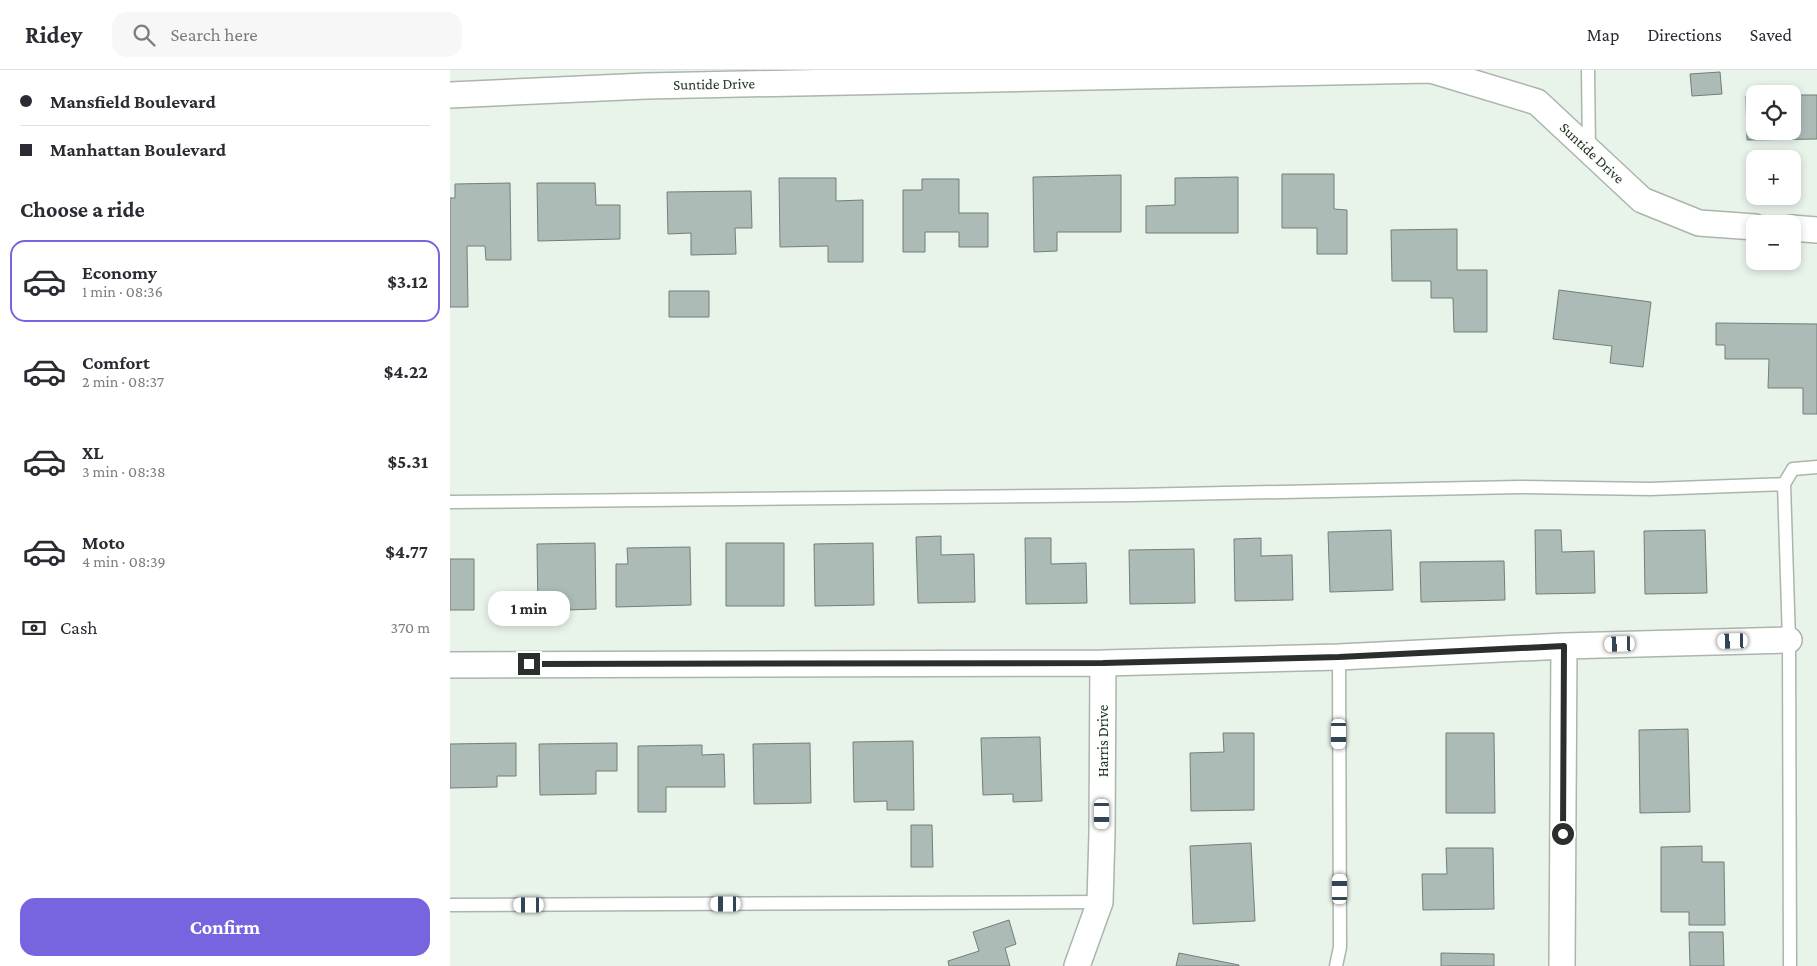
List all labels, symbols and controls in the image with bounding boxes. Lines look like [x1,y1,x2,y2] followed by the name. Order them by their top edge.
[112,12,462,57] search box
[25,21,82,48] text: Ridey
[130,21,158,49] icon: search
[170,24,258,45] text: Search here
[1587,25,1619,45] text: Map
[1647,25,1722,45] text: Directions
[1750,25,1792,45] text: Saved
[673,75,755,93] street label: Suntide Drive
[1746,85,1801,270] map controls
[1746,85,1801,140] button: locate
[50,91,216,112] text: Mansfield Boulevard
[1557,119,1628,187] street label: Suntide Drive
[50,139,226,160] text: Manhattan Boulevard
[1746,150,1801,205] button: +
[20,197,145,222] text: Choose a ride
[1746,215,1801,270] button: −
[22,259,67,304] icon: car
[82,262,157,283] text: Economy
[387,271,428,292] text: $3.12
[82,283,163,300] text: 1 min · 08:36
[22,349,67,394] icon: car
[82,352,150,373] text: Comfort
[384,361,428,382] text: $4.22
[82,373,164,390] text: 2 min · 08:37
[22,439,67,484] icon: car
[82,442,104,463] text: XL
[388,451,428,472] text: $5.31
[82,463,166,480] text: 3 min · 08:38
[22,529,67,574] icon: car
[82,532,125,553] text: Moto
[385,541,428,562] text: $4.77
[82,553,166,570] text: 4 min · 08:39
[488,592,570,626] callout: 1 min
[511,600,547,617] text: 1 min
[20,614,48,642] icon: cash
[60,617,98,638] text: Cash
[391,619,430,636] text: 370 m
[1717,633,1748,649] car
[1604,636,1635,652] car
[518,653,540,675] route end
[1095,704,1111,777] street label: Harris Drive
[1331,719,1346,749] car
[1094,799,1109,829] car
[1552,823,1574,845] route start
[1332,874,1347,904] car
[711,897,741,912] car
[20,898,430,956] button: Confirm
[514,898,544,913] car

